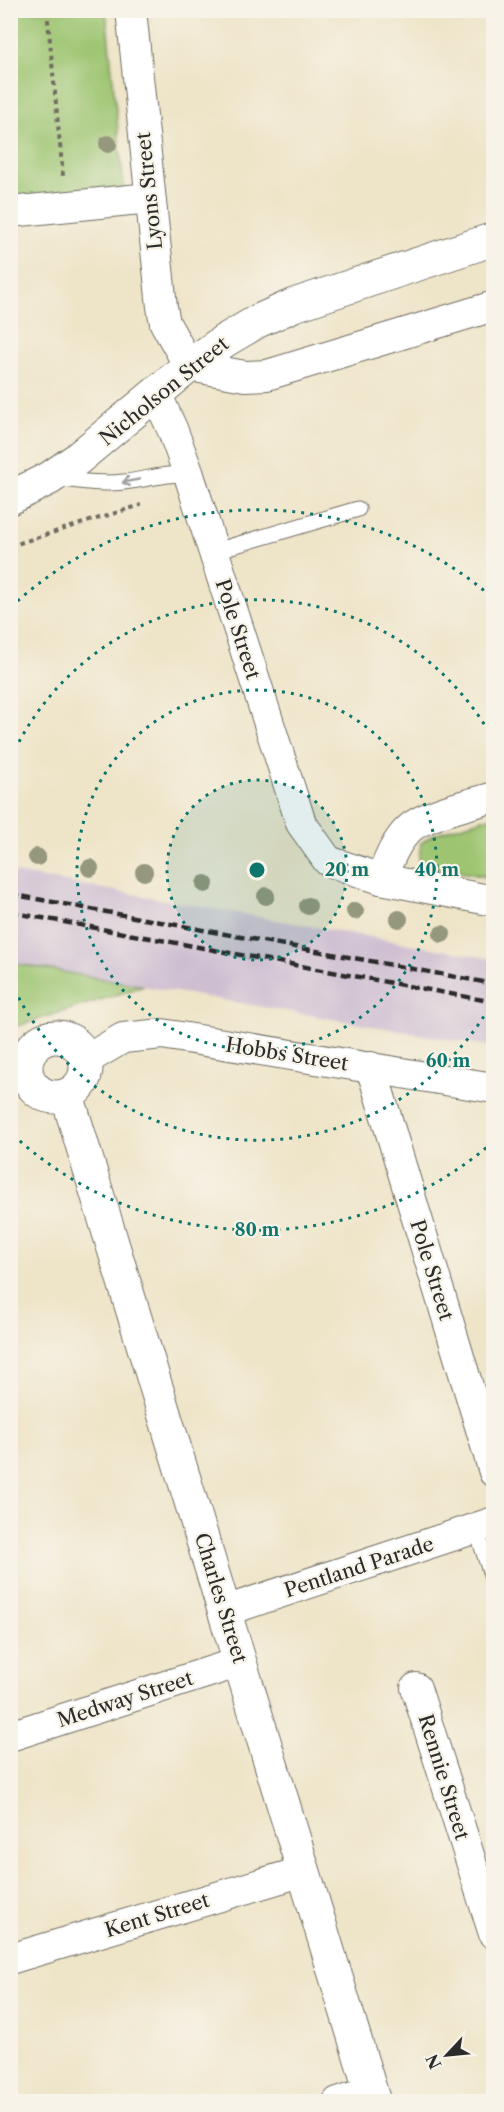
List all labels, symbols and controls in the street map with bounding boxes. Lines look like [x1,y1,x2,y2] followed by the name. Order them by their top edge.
[131,131,167,251] street label: Lyons Street
[95,332,233,450] street label: Nicholson Street
[122,476,141,487] one-way arrow
[210,576,266,682] street label: Pole Street
[325,859,369,881] text: 20 m
[415,859,459,881] text: 40 m
[247,860,267,880] centre of rings
[224,1032,350,1076] street label: Hobbs Street
[426,1050,470,1072] text: 60 m
[405,1217,459,1323] street label: Pole Street
[234,1219,280,1241] text: 80 m
[190,1530,252,1666] street label: Charles Street
[281,1532,437,1602] street label: Pentland Parade
[54,1666,196,1732] street label: Medway Street
[414,1711,474,1843] street label: Rennie Street
[102,1888,212,1942] street label: Kent Street
[417,2025,477,2085] north arrow
[421,2051,446,2072] text: N

